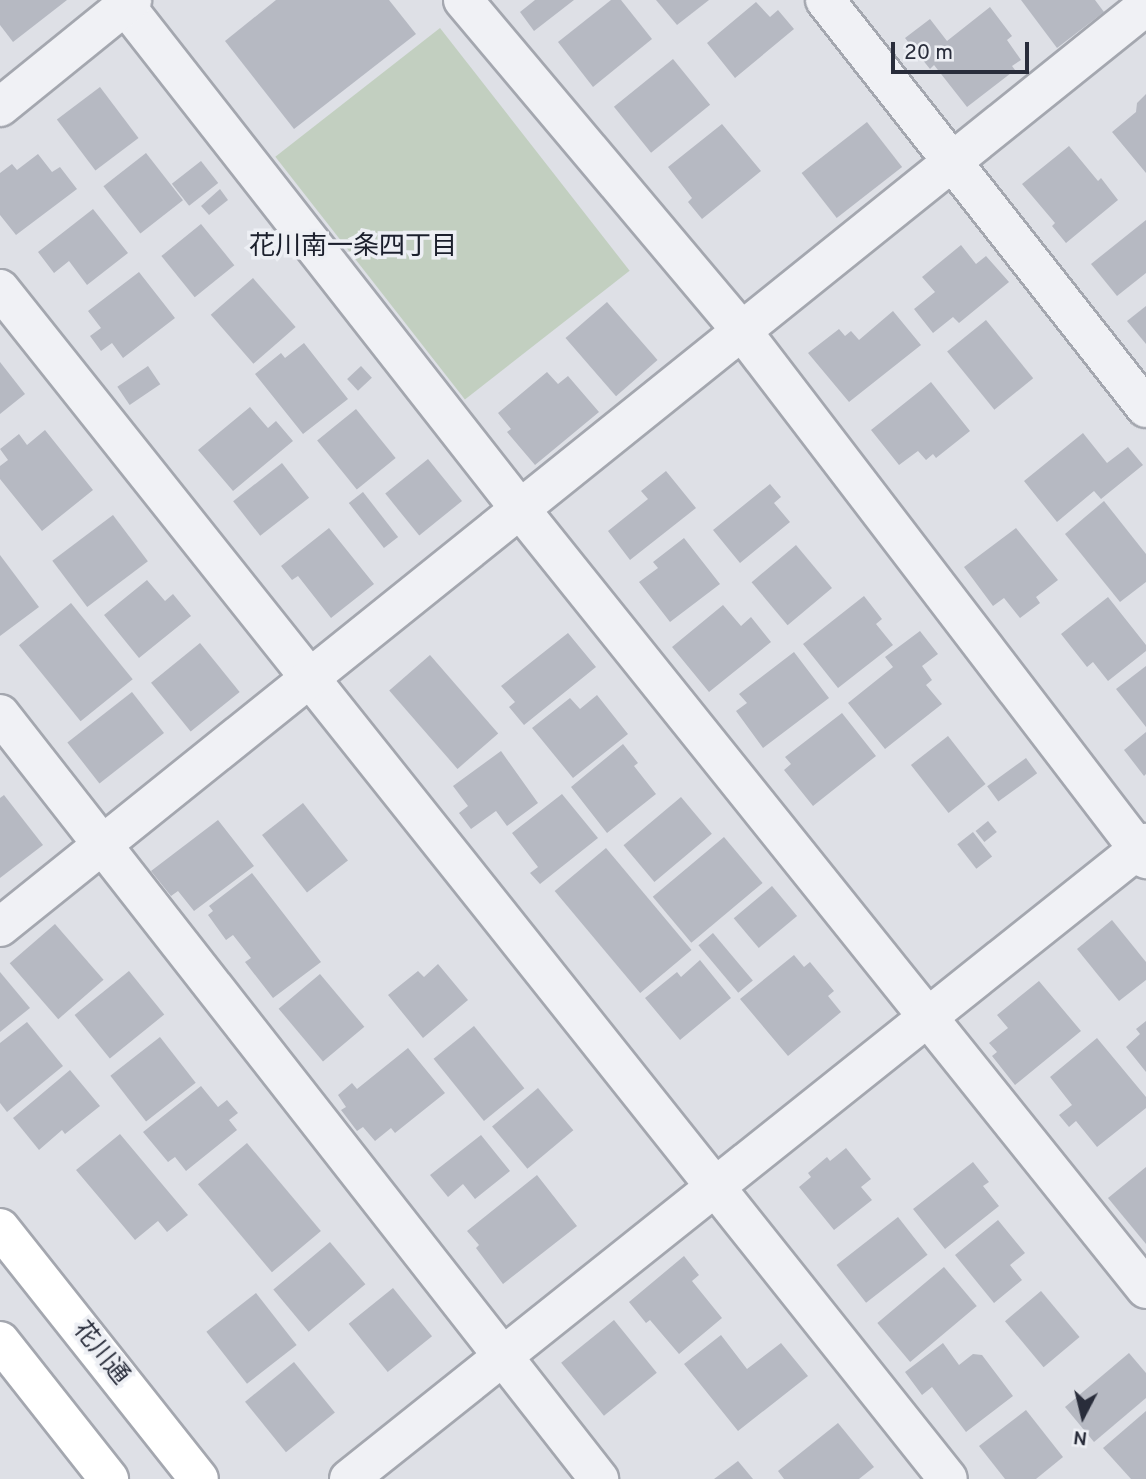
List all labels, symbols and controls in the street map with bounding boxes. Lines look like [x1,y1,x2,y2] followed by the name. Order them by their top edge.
[894,28,1032,72] scale bar
[904,40,953,67] text: 20 m
[249,232,457,264] district label: 花川南一条四丁目
[66,1317,134,1391] street label: 花川通
[1048,1381,1118,1451] north arrow
[1072,1424,1089,1450] text: N

